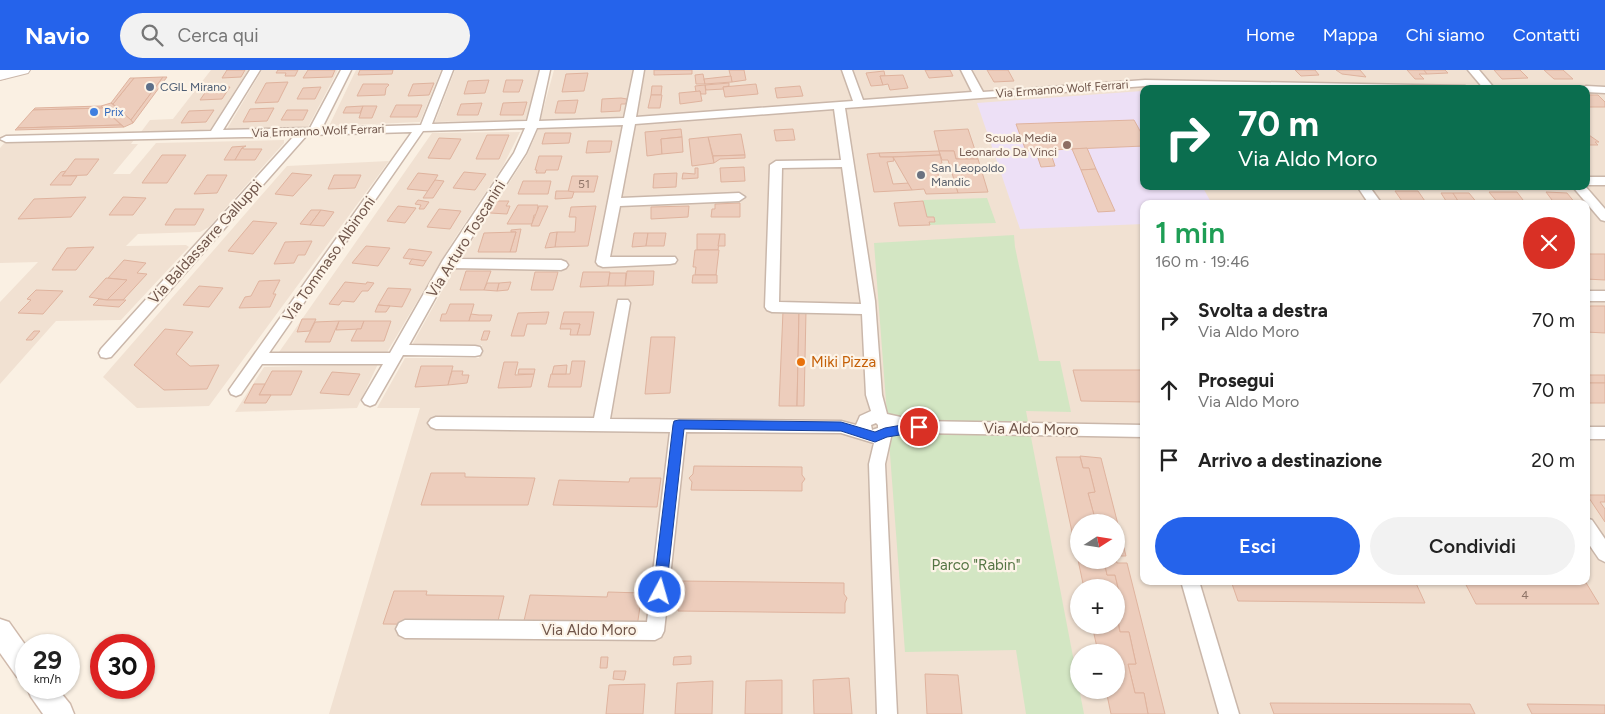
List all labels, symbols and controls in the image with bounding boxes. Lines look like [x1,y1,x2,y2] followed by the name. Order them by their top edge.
[120,13,470,58] search box
[25,21,90,50] text: Navio
[138,21,166,49] icon: search
[178,24,259,47] text: Cerca qui
[1246,24,1295,46] text: Home
[1323,24,1378,46] text: Mappa
[1406,24,1485,46] text: Chi siamo
[1513,24,1580,46] text: Contatti
[995,77,1129,101] street label: Via Ermanno Wolf Ferrari
[160,80,227,94] place label: CGIL Mirano
[144,81,156,93] marker: CGIL Mirano
[1238,103,1319,145] text: 70 m
[104,105,124,119] place label: Prix
[1155,105,1220,170] icon: right
[88,106,100,118] marker: Prix
[251,122,385,140] street label: Via Ermanno Wolf Ferrari
[959,131,1057,159] place label: Scuola Media Leonardo Da Vinci
[1061,139,1073,151] marker: Scuola Media Leonardo Da Vinci
[1238,145,1377,172] text: Via Aldo Moro
[931,161,1005,189] place label: San Leopoldo Mandic
[915,169,927,181] marker: San Leopoldo Mandic
[145,176,265,308] street label: Via Baldassarre Galluppi
[423,177,509,301] street label: Via Arturo Toscanini
[578,177,590,191] house number: 51
[279,193,379,325] street label: Via Tommaso Albinoni
[1155,214,1225,251] text: 1 min
[1523,217,1575,269] button: close
[1155,252,1249,271] text: 160 m · 19:46
[1198,299,1328,322] text: Svolta a destra
[1155,306,1183,334] icon: right
[1532,309,1575,332] text: 70 m
[1198,322,1299,341] text: Via Aldo Moro
[811,353,876,371] place label: Miki Pizza
[795,356,807,368] marker: Miki Pizza
[1198,369,1274,392] text: Prosegui
[1155,376,1183,404] icon: ahead
[1532,379,1575,402] text: 70 m
[1198,392,1299,411] text: Via Aldo Moro
[898,406,940,448] pin
[905,413,933,441] icon: arrive
[983,419,1079,439] street label: Via Aldo Moro
[1155,446,1183,474] icon: arrive
[1198,449,1382,472] text: Arrivo a destinazione
[1531,449,1575,472] text: 20 m
[1070,514,1125,569] north arrow
[1070,514,1125,699] map controls
[1155,517,1360,575] button: Esci
[1370,517,1575,575] button: Condividi
[931,556,1021,574] park label: Parco "Rabin"
[633,565,685,617] position arrow
[1070,579,1125,634] button: +
[1521,588,1529,602] house number: 4
[541,621,637,639] street label: Via Aldo Moro
[90,634,155,699] speed limit sign: 30
[1070,644,1125,699] button: −
[33,645,62,675] text: 29
[34,672,61,686] text: km/h

